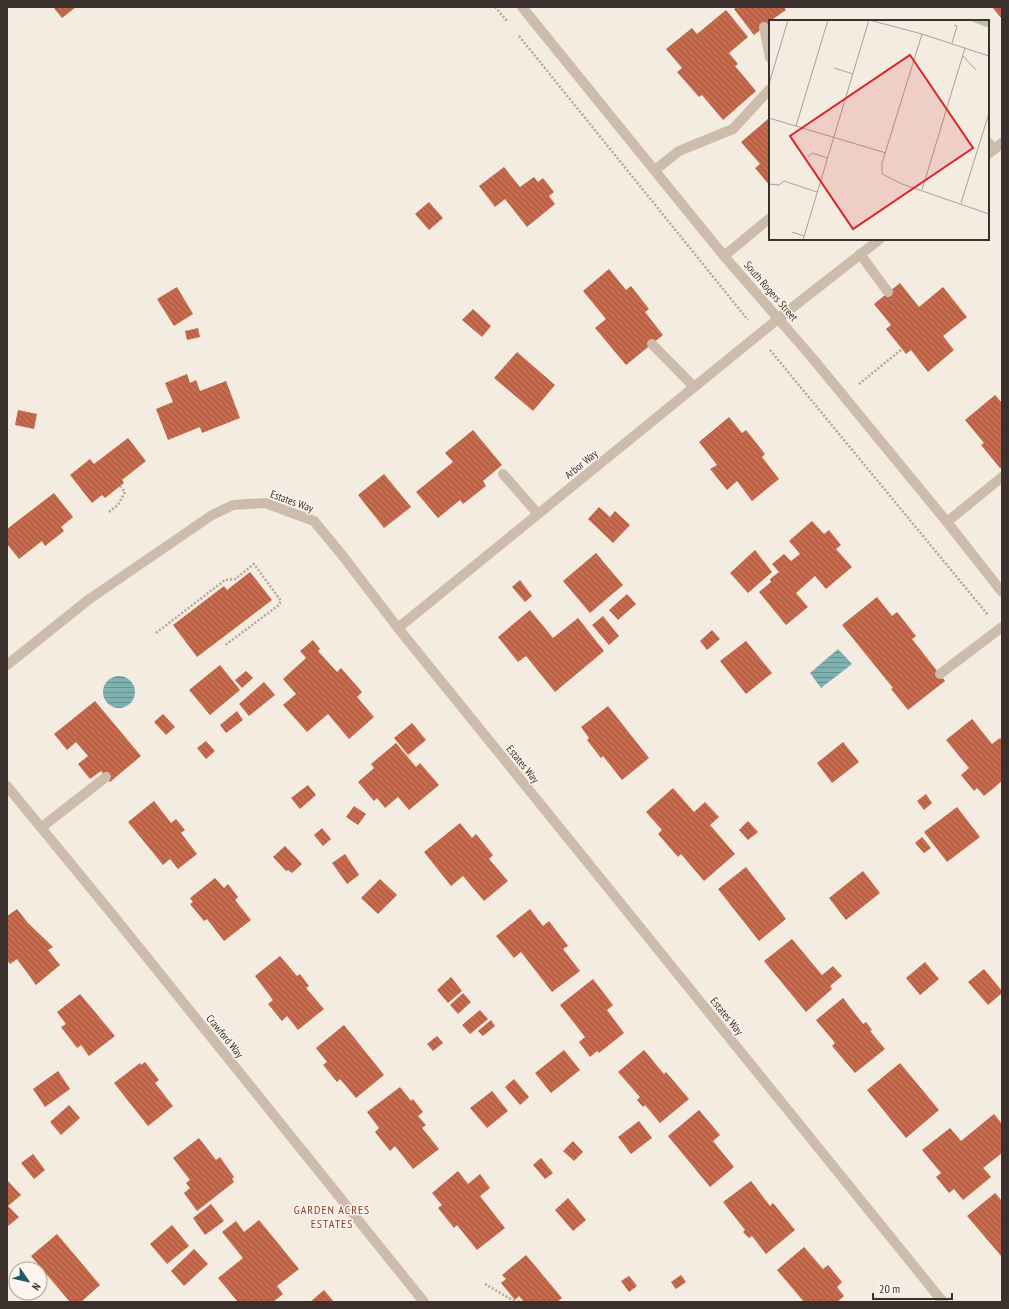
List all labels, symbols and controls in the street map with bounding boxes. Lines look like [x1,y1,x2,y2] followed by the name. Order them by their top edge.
[769,20,989,240] inset map
[741,258,801,324] street label: South Rogers Street
[562,446,601,482] street label: Arbor Way
[269,487,316,516] street label: Estates Way
[503,742,543,786] street label: Estates Way
[707,994,747,1038] street label: Estates Way
[203,1011,247,1061] street label: Crawford Way
[294,1202,370,1231] district label: GARDEN ACRES ESTATES
[8,1261,48,1301] north arrow
[873,1275,952,1301] scale bar
[29,1280,44,1293] text: N
[879,1281,900,1296] text: 20 m

